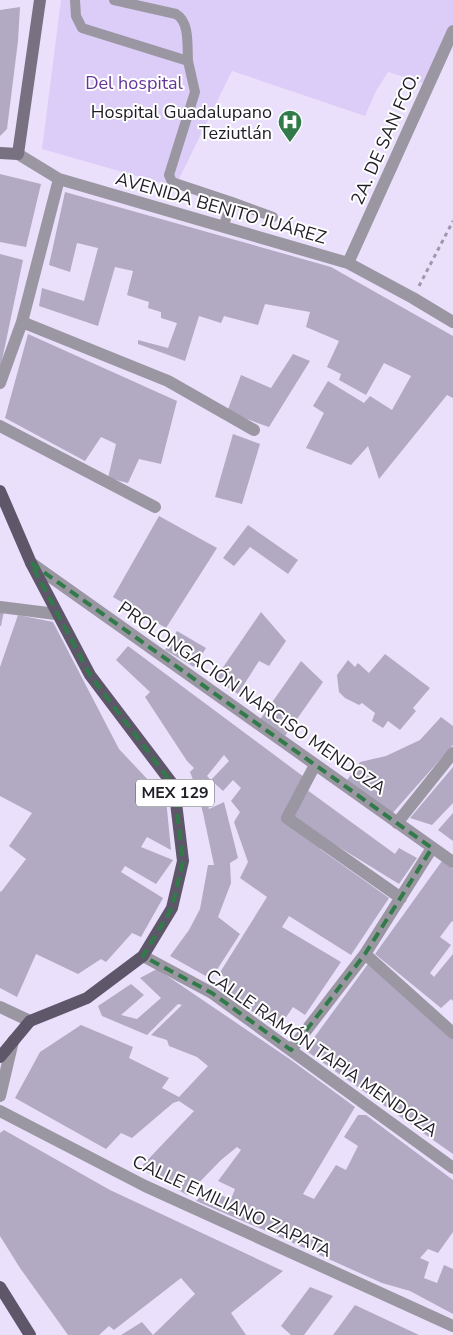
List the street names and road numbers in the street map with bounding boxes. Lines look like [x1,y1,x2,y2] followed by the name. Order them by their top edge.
[345,69,425,209] street label: 2A. DE SAN FCO.
[113,166,329,250] street label: AVENIDA BENITO JUÁREZ
[113,596,391,800] street label: PROLONGACIÓN NARCISO MENDOZA
[136,780,214,806] road number: MEX 129
[201,964,443,1142] street label: CALLE RAMÓN TAPIA MENDOZA
[128,1149,336,1263] street label: CALLE EMILIANO ZAPATA

